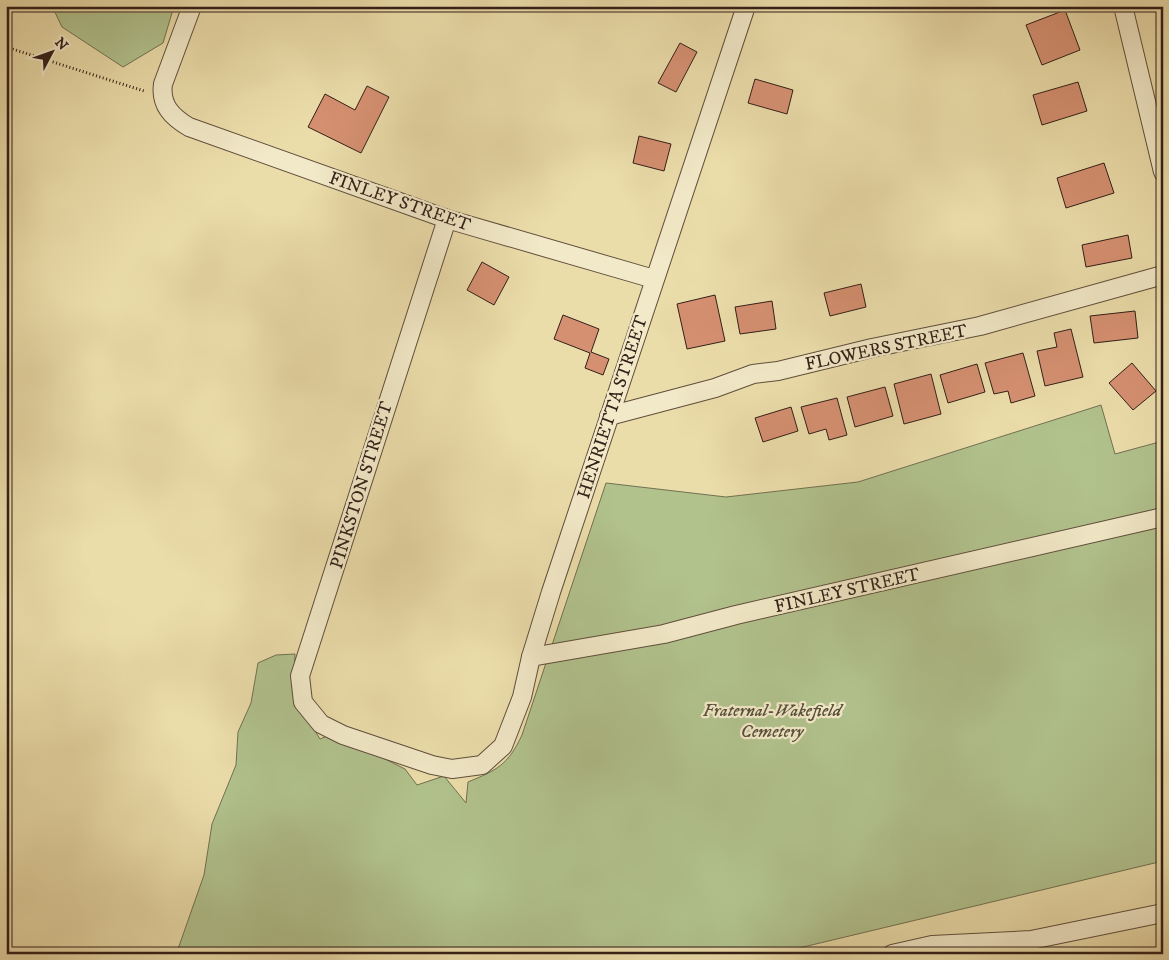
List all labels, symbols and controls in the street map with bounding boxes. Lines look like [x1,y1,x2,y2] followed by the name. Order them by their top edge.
[28,28,78,78] north arrow
[50,34,72,55] text: N
[326,167,474,237] street label: FINLEY STREET
[573,313,653,502] street label: HENRIETTA STREET
[803,320,970,376] street label: FLOWERS STREET
[326,399,398,572] street label: PINKSTON STREET
[772,563,922,618] street label: FINLEY STREET
[703,700,844,743] park label: Fraternal-Wakefield Cemetery

